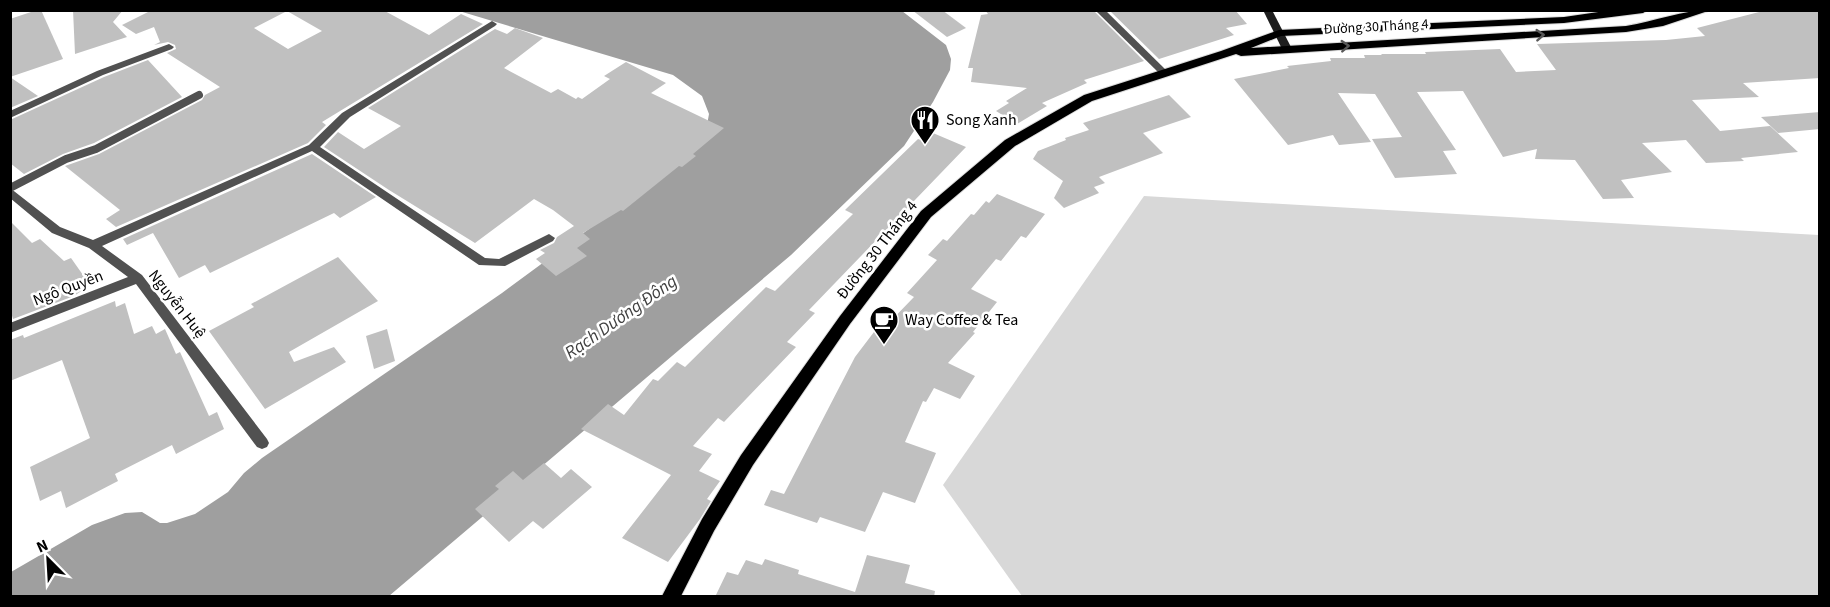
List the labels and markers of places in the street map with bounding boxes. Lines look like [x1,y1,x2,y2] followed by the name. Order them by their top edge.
[909,104,941,146] restaurant icon: Song Xanh
[946,109,1017,131] place label: Song Xanh
[868,304,900,346] cafe icon: Way Coffee & Tea
[905,309,1018,331] place label: Way Coffee & Tea

